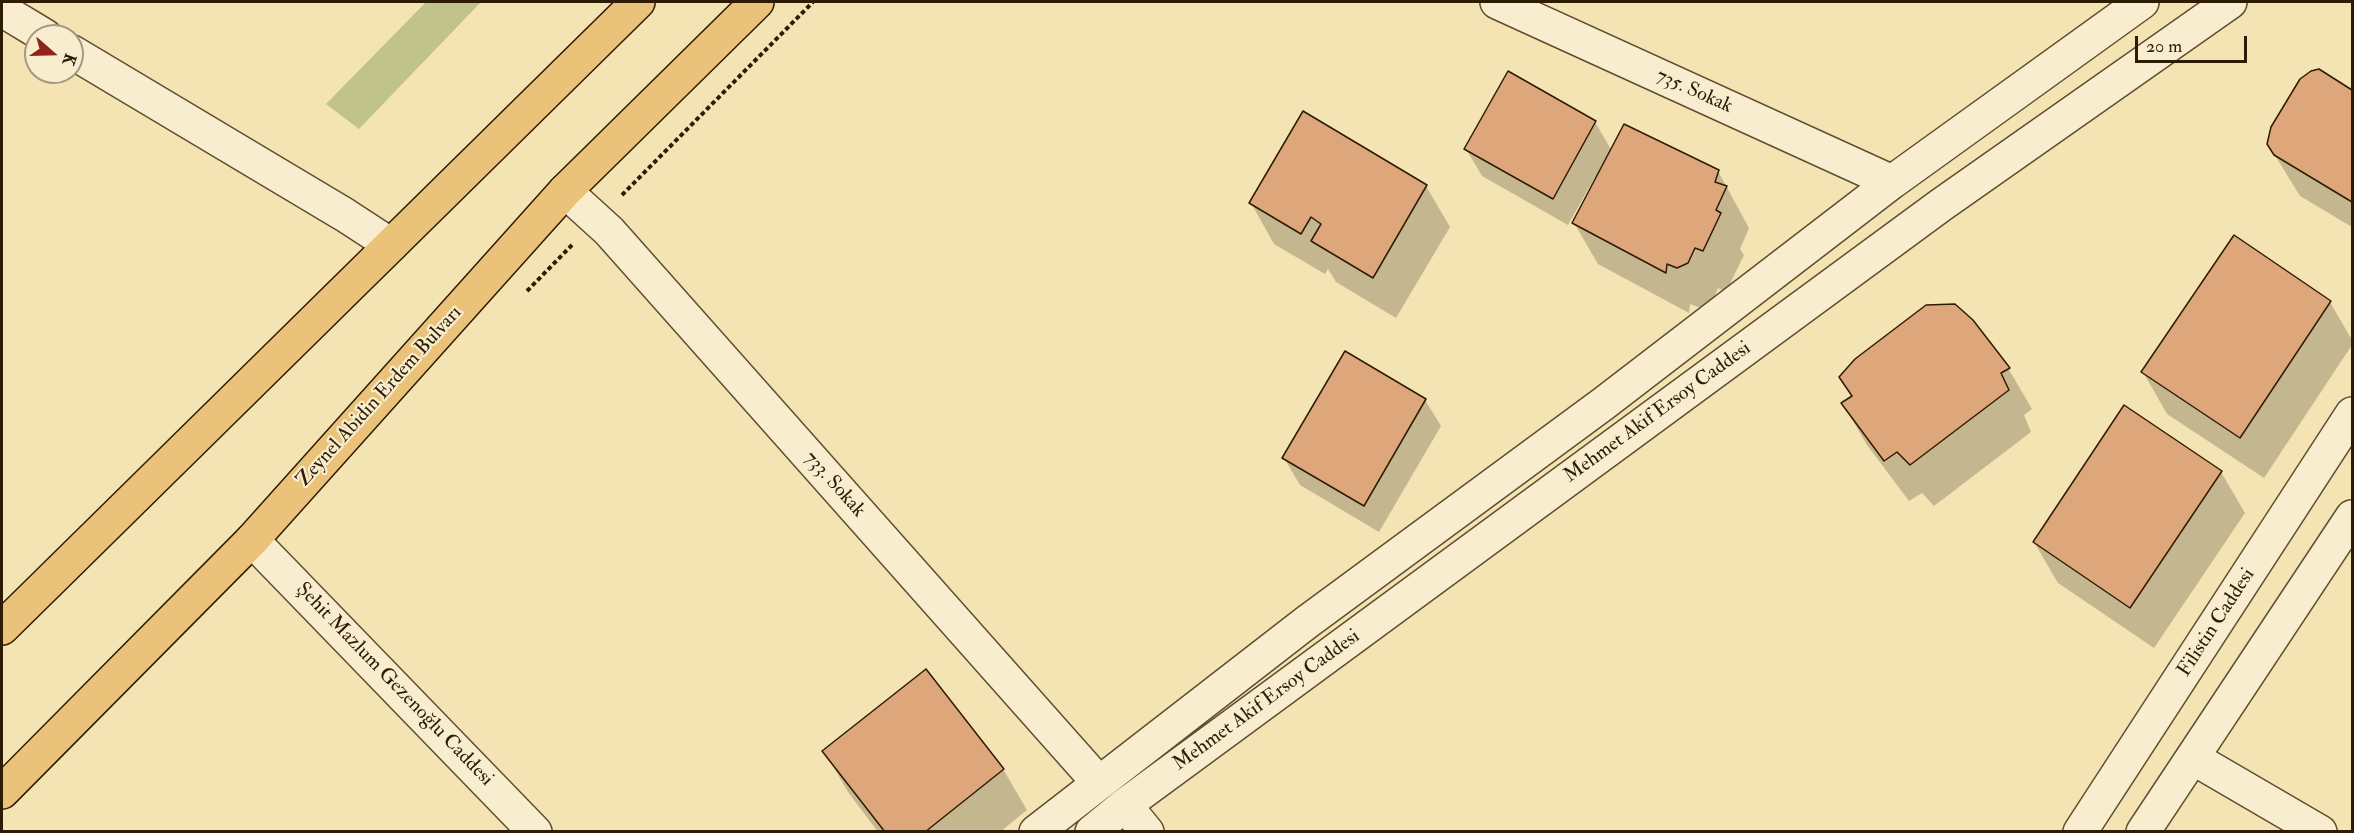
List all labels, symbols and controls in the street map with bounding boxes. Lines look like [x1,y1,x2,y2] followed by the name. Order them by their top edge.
[24,24,84,84] north arrow
[2138,24,2250,62] scale bar
[2146,35,2182,58] text: 20 m
[58,51,80,68] text: K
[1652,65,1736,119] street label: 735. Sokak
[292,302,468,492] street label: Zeynel Abidin Erdem Bulvarı
[1560,337,1756,489] street label: Mehmet Akif Ersoy Caddesi
[798,447,870,523] street label: 733. Sokak
[2173,564,2261,682] street label: Filistin Caddesi
[290,578,498,792] street label: Şehit Mazlum Gezenoğlu Caddesi
[1169,625,1365,777] street label: Mehmet Akif Ersoy Caddesi

